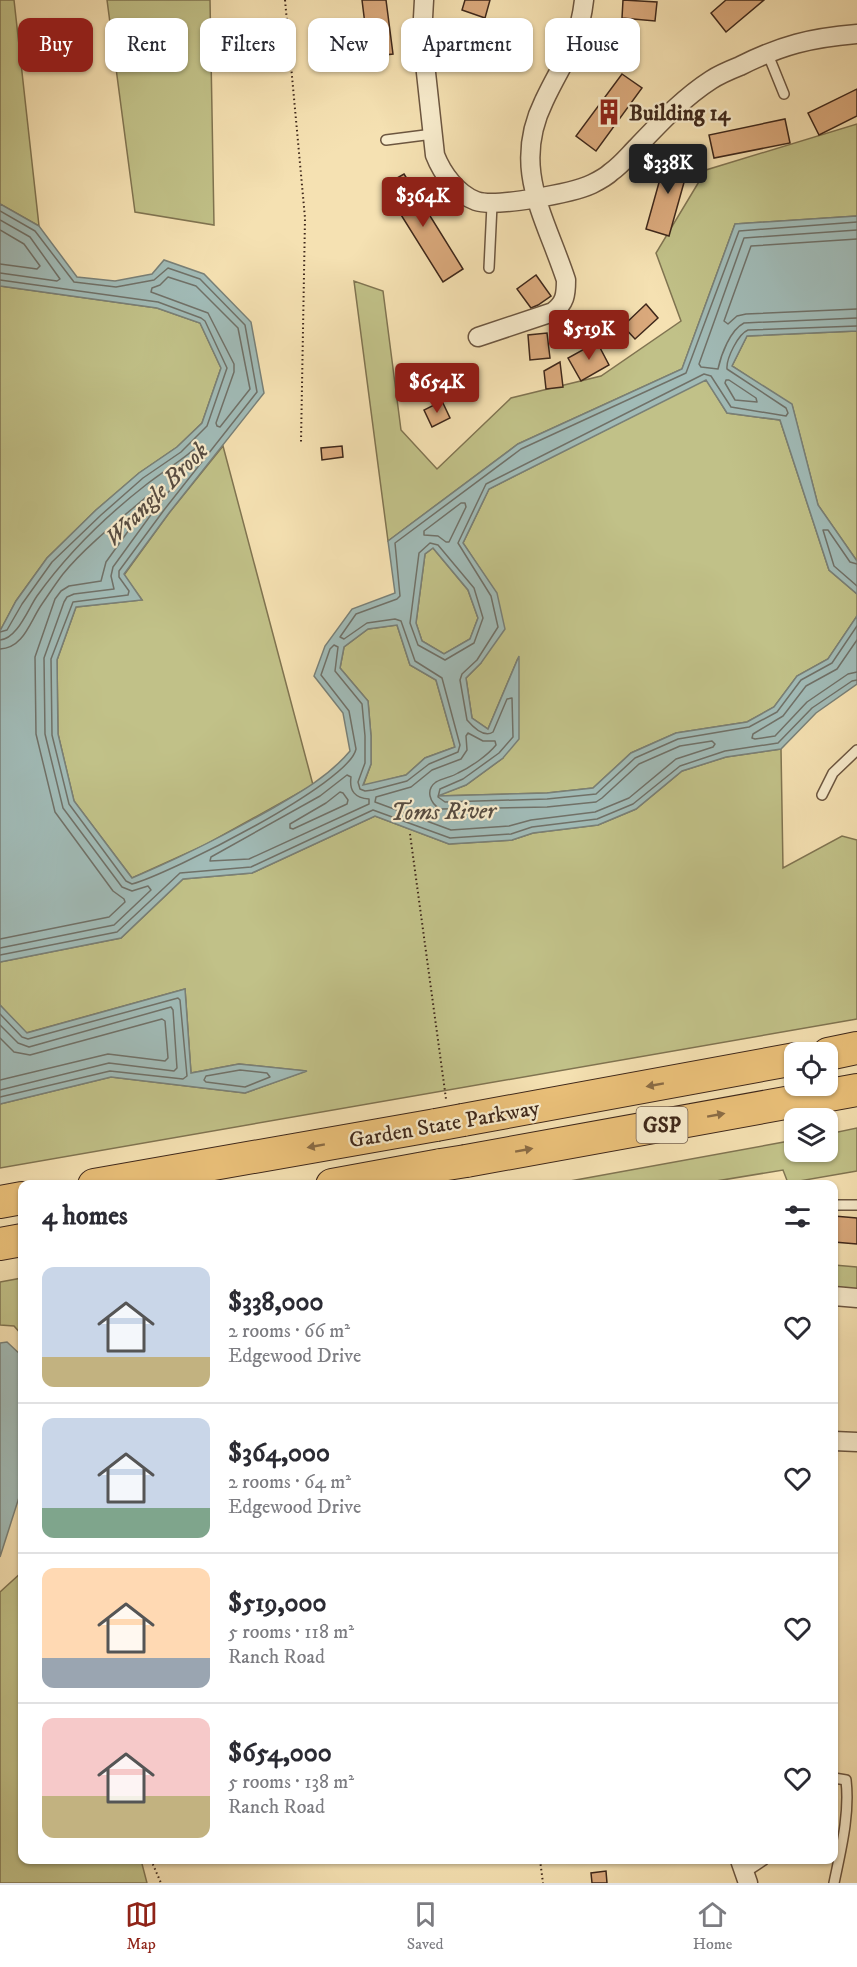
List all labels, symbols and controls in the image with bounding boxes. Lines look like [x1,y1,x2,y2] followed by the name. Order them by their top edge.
[18,18,93,72] chip: Buy
[105,18,188,72] chip: Rent
[200,18,296,72] chip: Filters
[308,18,389,72] chip: New
[401,18,533,72] chip: Apartment
[545,18,640,72] chip: House
[594,97,624,127] building icon: Building 14
[629,100,731,127] place label: Building 14
[626,144,710,195] pin: $338K
[643,151,693,176] text: $338K
[381,177,465,228] pin: $364K
[396,184,450,209] text: $364K
[547,310,631,361] pin: $519K
[563,317,615,342] text: $519K
[395,363,479,414] pin: $654K
[409,370,465,395] text: $654K
[98,436,215,553] water label: Wrangle Brook
[390,796,498,828] water label: Toms River
[784,1042,838,1162] map controls
[784,1042,838,1096] button: locate
[645,1081,664,1090] one-way arrow
[347,1094,542,1155] street label: Garden State Parkway
[636,1107,688,1143] road number: GSP
[784,1108,838,1162] button: layers
[706,1110,725,1119] one-way arrow
[306,1142,325,1151] one-way arrow
[515,1145,534,1154] one-way arrow
[42,1200,128,1233] text: 4 homes
[781,1200,814,1233] icon: filters
[228,1286,324,1319] text: $338,000
[90,1291,162,1363] icon: home
[781,1311,814,1344] icon: heart
[228,1319,350,1344] text: 2 rooms · 66 m²
[228,1344,361,1369] text: Edgewood Drive
[228,1437,330,1470] text: $364,000
[90,1442,162,1514] icon: home
[781,1462,814,1495] icon: heart
[228,1470,351,1495] text: 2 rooms · 64 m²
[228,1495,361,1520] text: Edgewood Drive
[228,1587,327,1620] text: $519,000
[90,1592,162,1664] icon: home
[781,1612,814,1645] icon: heart
[228,1620,354,1645] text: 5 rooms · 118 m²
[228,1645,325,1670] text: Ranch Road
[228,1737,332,1770] text: $654,000
[90,1742,162,1814] icon: home
[781,1762,814,1795] icon: heart
[228,1770,354,1795] text: 5 rooms · 138 m²
[228,1795,325,1820] text: Ranch Road
[125,1898,158,1954] tab: Map
[407,1898,444,1954] tab: Saved
[693,1898,732,1954] tab: Home

